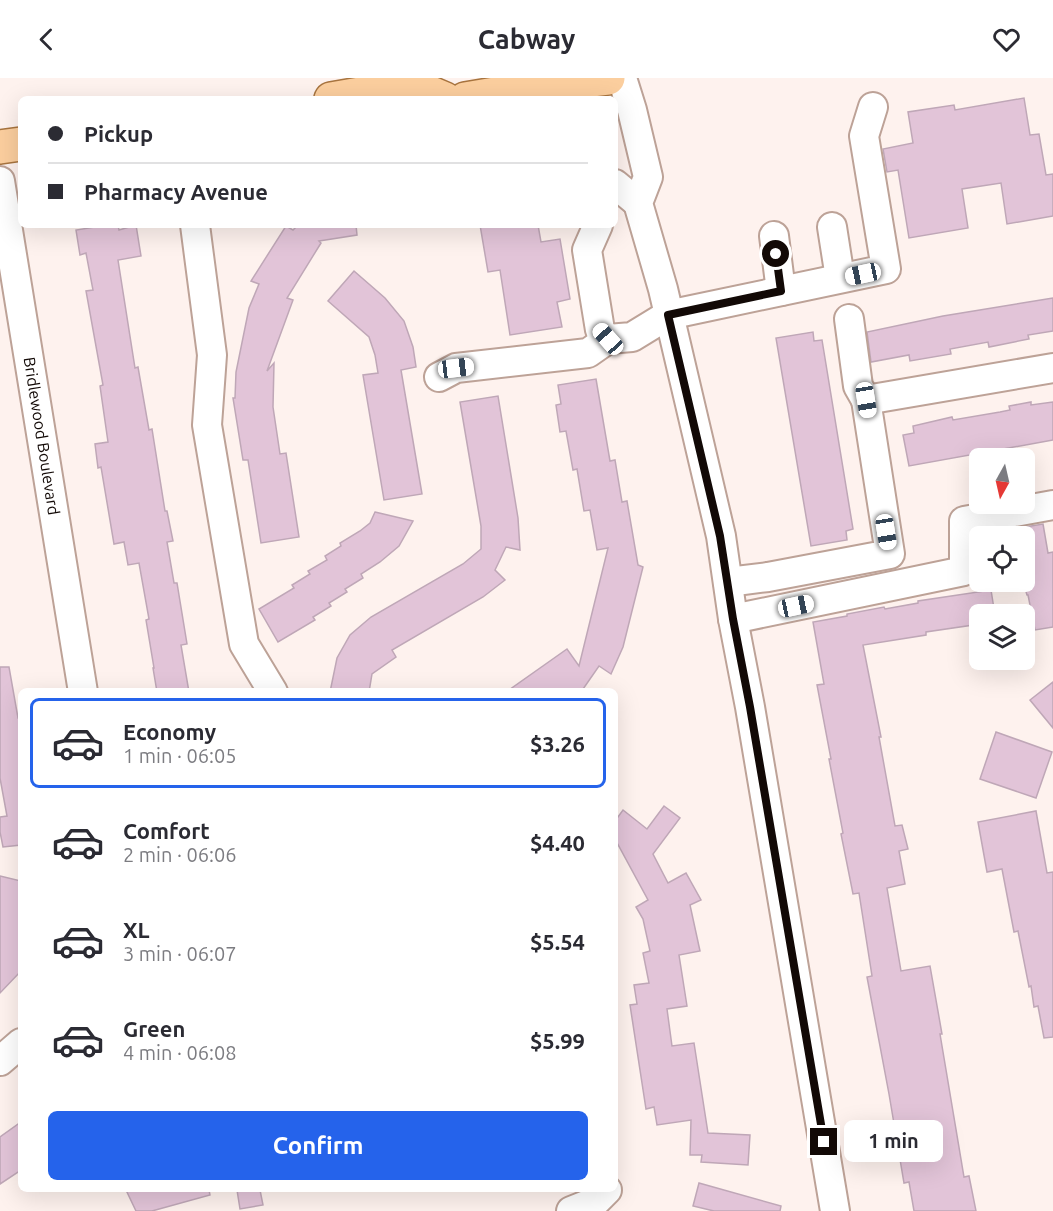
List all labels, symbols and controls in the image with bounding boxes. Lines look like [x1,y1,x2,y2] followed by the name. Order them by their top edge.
[30,23,63,56] icon: back
[990,23,1023,56] icon: heart
[478,24,575,54] text: Cabway
[84,121,153,146] text: Pickup
[84,179,268,204] text: Pharmacy Avenue
[762,240,789,267] route start
[844,261,882,287] car
[589,320,627,358] car
[21,356,63,516] street label: Bridlewood Boulevard
[437,357,475,379] car
[854,381,878,419] car
[969,448,1035,514] north arrow
[969,448,1035,670] map controls
[874,513,898,551] car
[969,526,1035,592] button: locate
[777,593,815,619] car
[969,604,1035,670] button: layers
[51,716,105,770] icon: car
[123,719,216,744] text: Economy
[530,731,585,756] text: $3.26
[123,744,237,767] text: 1 min · 06:05
[51,815,105,869] icon: car
[123,818,210,843] text: Comfort
[530,830,585,855] text: $4.40
[123,843,237,866] text: 2 min · 06:06
[51,914,105,968] icon: car
[123,917,150,942] text: XL
[530,929,585,954] text: $5.54
[123,942,237,965] text: 3 min · 06:07
[51,1013,105,1067] icon: car
[123,1016,185,1041] text: Green
[530,1028,585,1053] text: $5.99
[123,1041,237,1064] text: 4 min · 06:08
[48,1111,588,1180] button: Confirm
[845,1121,944,1163] callout: 1 min
[810,1128,837,1155] route end
[868,1129,919,1152] text: 1 min

